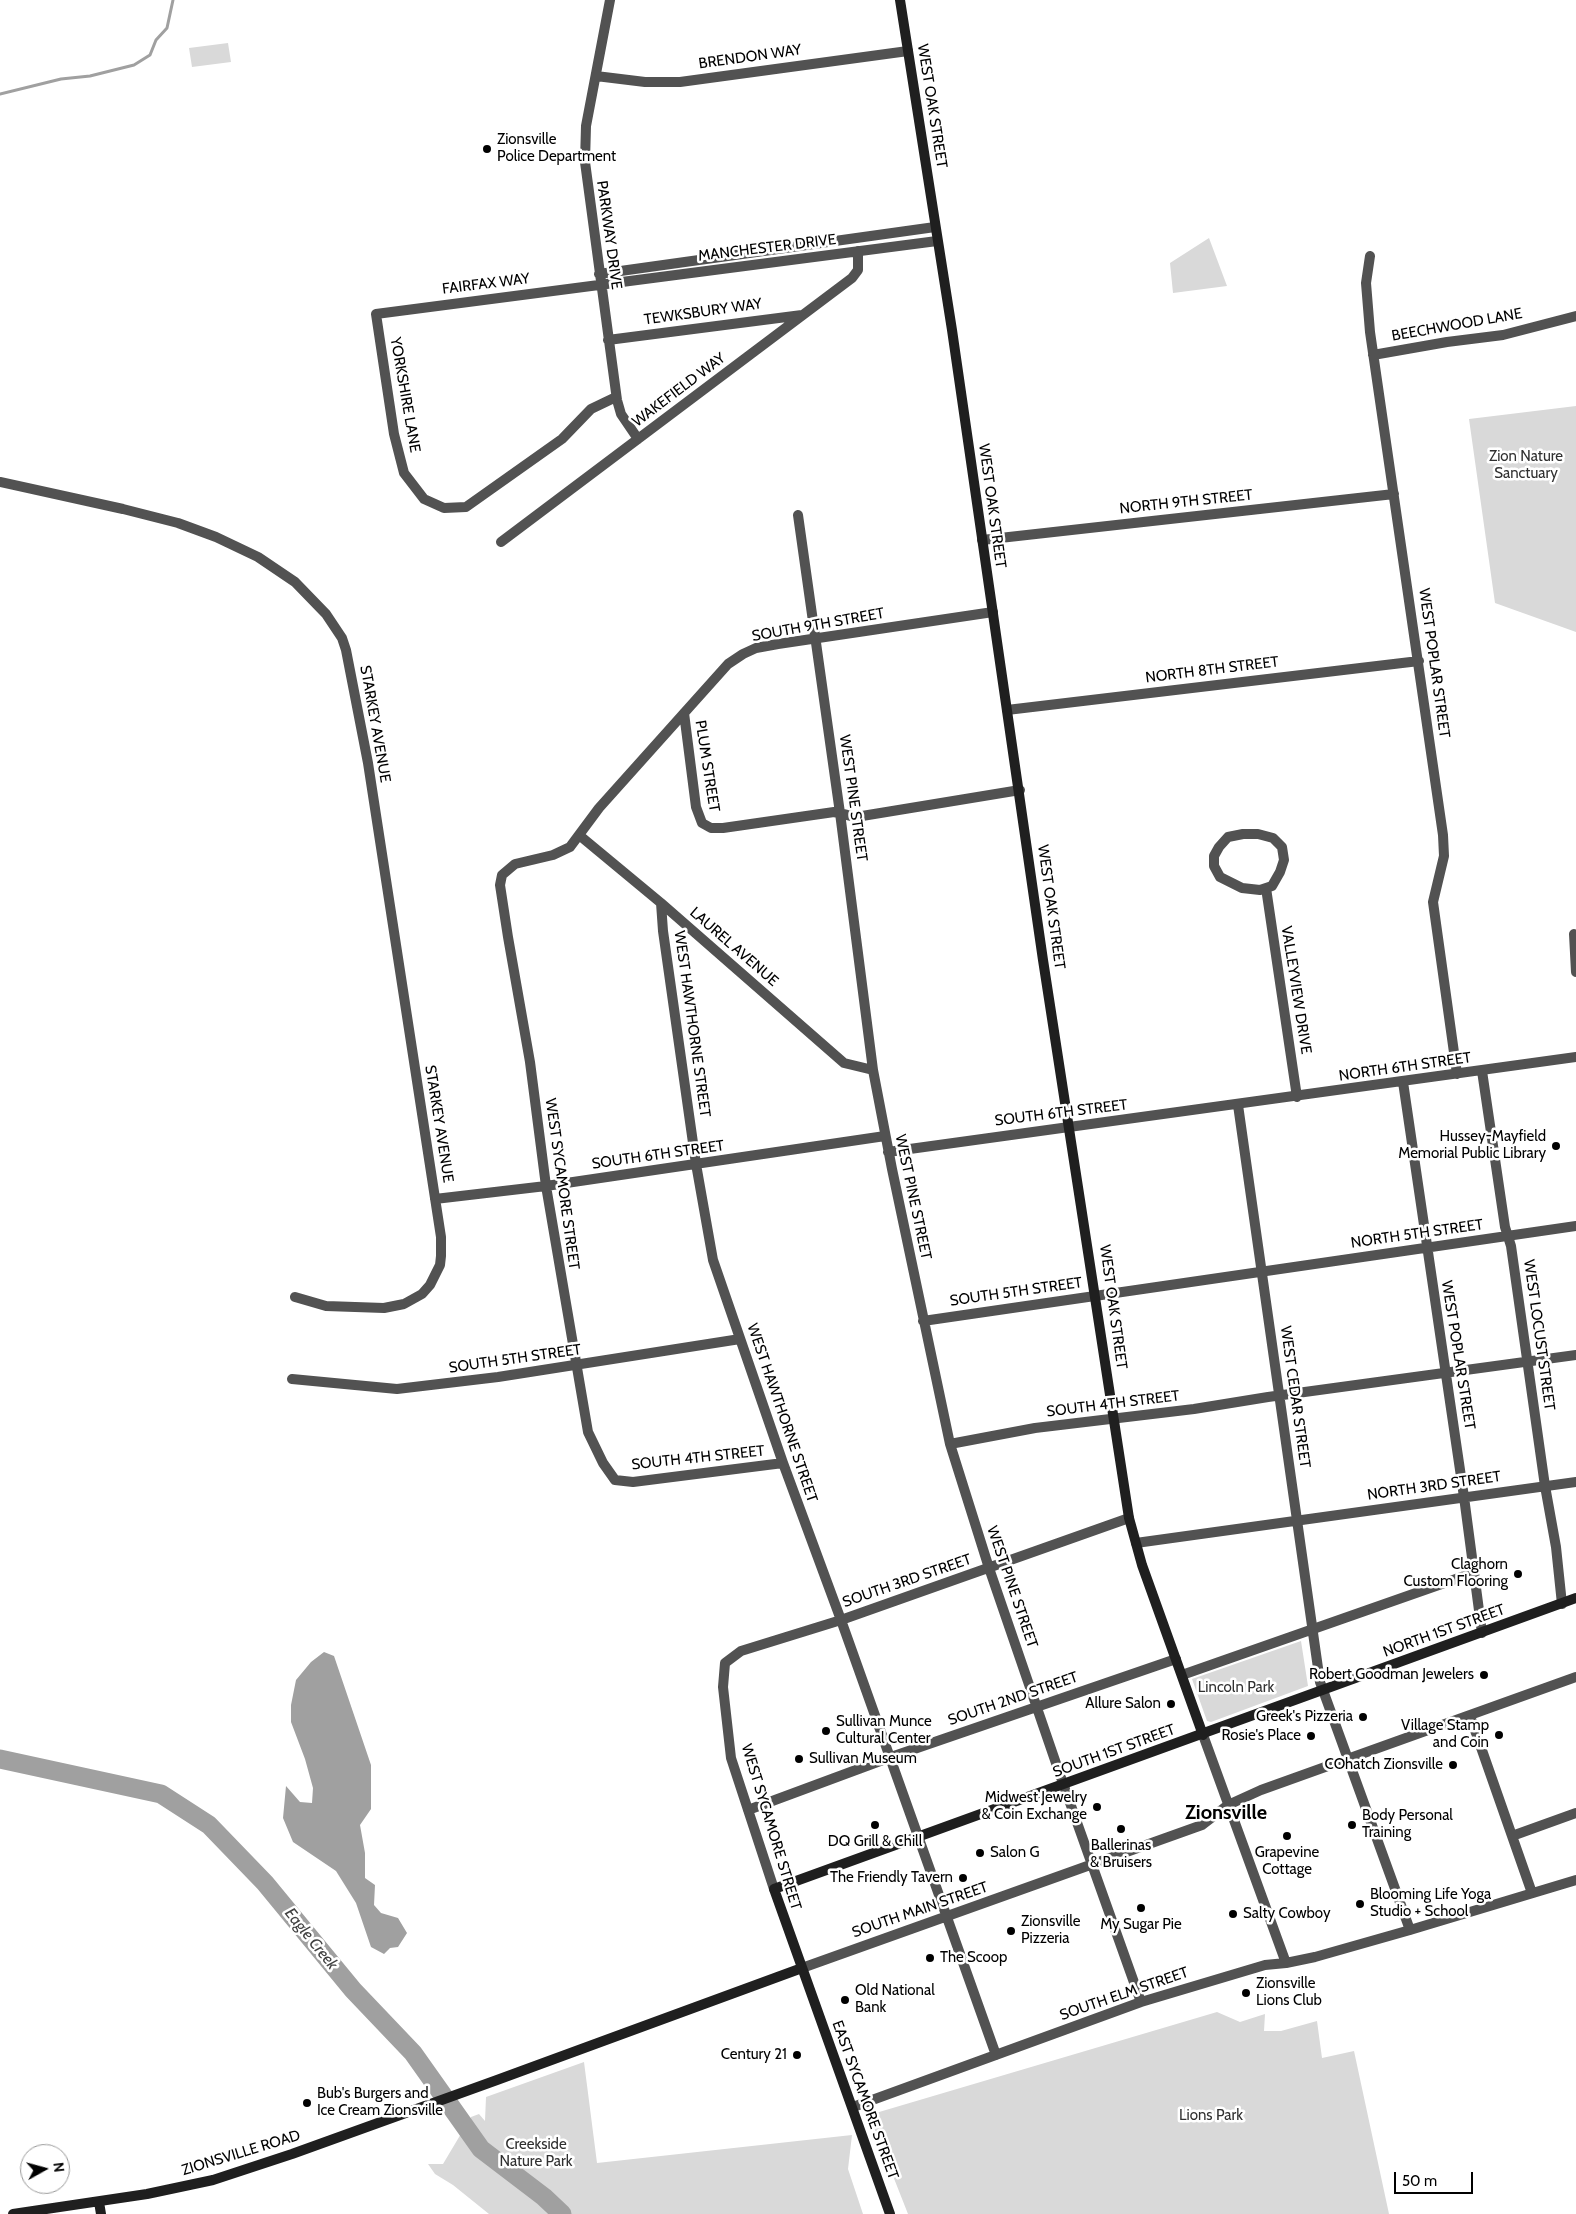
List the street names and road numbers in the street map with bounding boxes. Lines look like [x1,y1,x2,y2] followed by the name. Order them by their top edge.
[697,41,803,73] street label: BRENDON WAY
[913,43,951,169] street label: WEST OAK STREET
[592,179,626,291] street label: PARKWAY DRIVE
[697,231,837,265] street label: MANCHESTER DRIVE
[441,270,531,298] street label: FAIRFAX WAY
[643,295,763,329] street label: TEWKSBURY WAY
[1390,305,1524,345] street label: BEECHWOOD LANE
[386,336,424,454] street label: YORKSHIRE LANE
[629,349,729,431] street label: WAKEFIELD WAY
[974,443,1010,569] street label: WEST OAK STREET
[1119,486,1253,518] street label: NORTH 9TH STREET
[1415,587,1453,739] street label: WEST POPLAR STREET
[750,605,886,645] street label: SOUTH 9TH STREET
[1144,653,1280,687] street label: NORTH 8TH STREET
[356,664,394,784] street label: STARKEY AVENUE
[691,719,723,813] street label: PLUM STREET
[835,734,871,862] street label: WEST PINE STREET
[1033,844,1069,970] street label: WEST OAK STREET
[686,904,782,990] street label: LAUREL AVENUE
[1277,925,1315,1055] street label: VALLEYVIEW DRIVE
[670,930,714,1118] street label: WEST HAWTHORNE STREET
[1338,1049,1472,1085] street label: NORTH 6TH STREET
[421,1064,457,1184] street label: STARKEY AVENUE
[994,1096,1128,1130] street label: SOUTH 6TH STREET
[541,1097,583,1271] street label: WEST SYCAMORE STREET
[891,1133,935,1261] street label: WEST PINE STREET
[591,1137,725,1173] street label: SOUTH 6TH STREET
[1350,1216,1484,1252] street label: NORTH 5TH STREET
[1095,1244,1131,1370] street label: WEST OAK STREET
[1520,1258,1558,1412] street label: WEST LOCUST STREET
[949,1274,1083,1310] street label: SOUTH 5TH STREET
[1437,1279,1479,1431] street label: WEST POPLAR STREET
[743,1321,821,1505] street label: WEST HAWTHORNE STREET
[1276,1325,1314,1469] street label: WEST CEDAR STREET
[448,1341,582,1377] street label: SOUTH 5TH STREET
[1045,1387,1181,1421] street label: SOUTH 4TH STREET
[630,1442,766,1474] street label: SOUTH 4TH STREET
[1366,1468,1502,1504] street label: NORTH 3RD STREET
[983,1524,1041,1650] street label: WEST PINE STREET
[840,1551,974,1611] street label: SOUTH 3RD STREET
[1381,1601,1507,1661] street label: NORTH 1ST STREET
[946,1668,1080,1730] street label: SOUTH 2ND STREET
[1051,1721,1177,1781] street label: SOUTH 1ST STREET
[737,1742,805,1912] street label: WEST SYCAMORE STREET
[850,1878,990,1942] street label: SOUTH MAIN STREET
[1057,1964,1191,2024] street label: SOUTH ELM STREET
[828,2018,902,2182] street label: EAST SYCAMORE STREET
[179,2126,303,2180] street label: ZIONSVILLE ROAD

